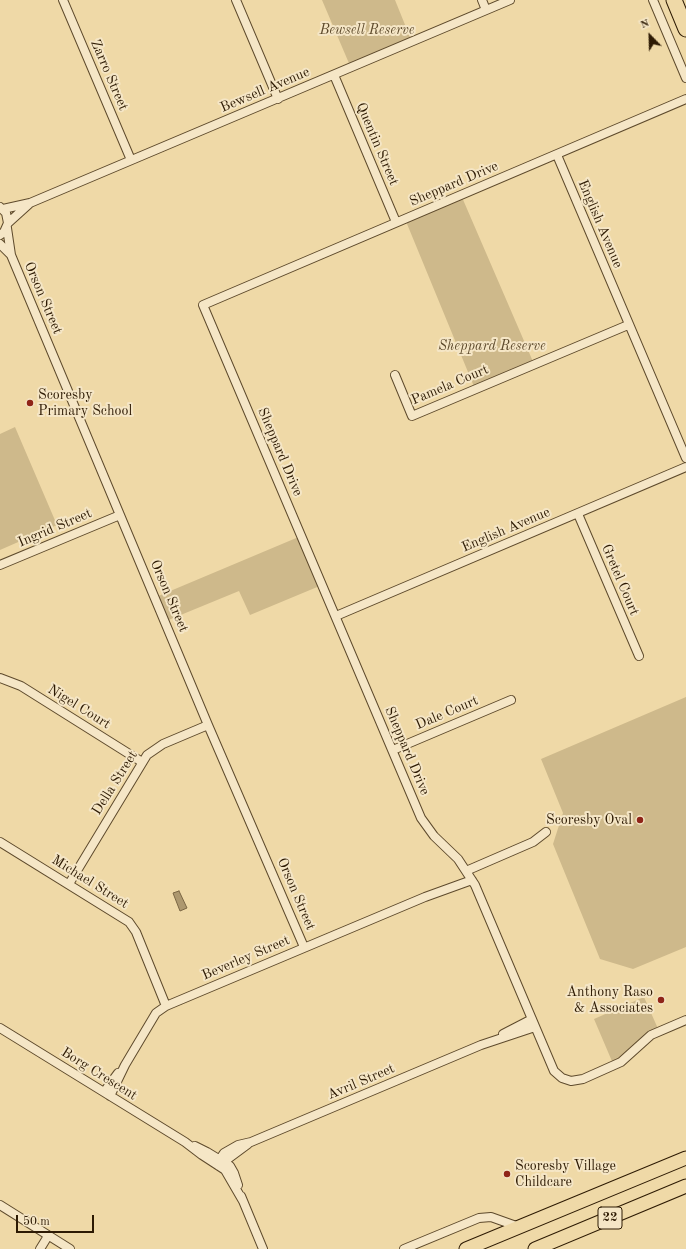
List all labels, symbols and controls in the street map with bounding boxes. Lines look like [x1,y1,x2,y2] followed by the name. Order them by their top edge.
[630,16,670,56] north arrow
[639,18,651,31] text: N
[320,22,414,38] park label: Bewsell Reserve
[87,37,131,113] street label: Zarro Street
[218,64,312,116] street label: Bewsell Avenue
[352,100,402,188] street label: Quentin Street
[407,158,501,210] street label: Sheppard Drive
[574,177,626,271] street label: English Avenue
[20,259,66,337] street label: Orson Street
[438,338,546,354] park label: Sheppard Reserve
[409,361,491,409] street label: Pamela Court
[38,387,132,420] place label: Scoresby Primary School
[25,398,35,408] marker: Scoresby Primary School
[254,405,306,499] street label: Sheppard Drive
[459,504,553,556] street label: English Avenue
[16,505,94,551] street label: Ingrid Street
[597,542,643,618] street label: Gretel Court
[146,557,192,635] street label: Orson Street
[45,681,113,733] street label: Nigel Court
[413,692,481,734] street label: Dale Court
[381,704,433,798] street label: Sheppard Drive
[89,748,141,818] street label: Della Street
[546,812,632,828] place label: Scoresby Oval
[635,815,645,825] marker: Scoresby Oval
[48,852,132,912] street label: Michael Street
[273,855,319,933] street label: Orson Street
[200,932,292,984] street label: Beverley Street
[566,984,653,1016] place label: Anthony Raso & Associates
[656,995,666,1005] marker: Anthony Raso & Associates
[58,1044,140,1104] street label: Borg Crescent
[325,1060,397,1104] street label: Avril Street
[515,1158,616,1190] place label: Scoresby Village Childcare
[502,1169,512,1179] marker: Scoresby Village Childcare
[18,1207,96,1233] scale bar
[598,1207,622,1229] road number: 22
[23,1216,50,1228] text: 50 m

